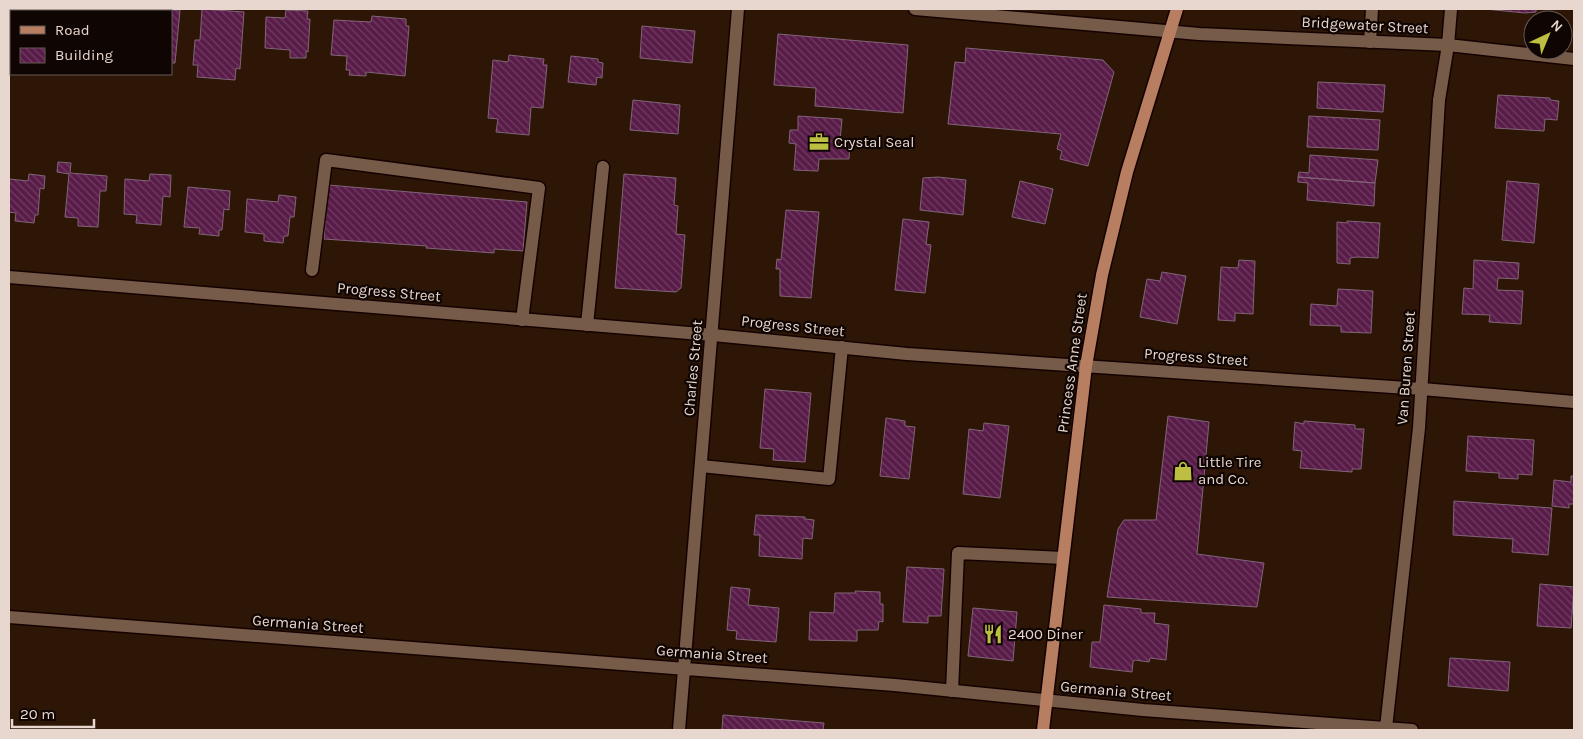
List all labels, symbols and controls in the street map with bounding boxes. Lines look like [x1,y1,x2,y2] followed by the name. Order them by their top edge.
[10,10,172,75] legend
[1523,10,1573,60] north arrow
[1301,13,1429,37] street label: Bridgewater Street
[1547,16,1566,36] text: N
[55,21,90,39] text: Road
[55,46,113,64] text: Building
[808,131,830,153] office icon: Crystal Seal
[834,133,914,151] place label: Crystal Seal
[336,279,442,306] street label: Progress Street
[1053,291,1091,434] street label: Princess Anne Street
[1393,310,1419,426] street label: Van Buren Street
[740,312,846,340] street label: Progress Street
[680,319,706,417] street label: Charles Street
[1143,344,1249,370] street label: Progress Street
[1198,453,1261,488] place label: Little Tire and Co.
[1172,460,1194,482] shop icon: Little Tire and Co.
[252,611,365,637] street label: Germania Street
[982,623,1004,645] restaurant icon: 2400 Diner
[1008,625,1084,643] place label: 2400 Diner
[656,641,769,667] street label: Germania Street
[1060,677,1173,705] street label: Germania Street
[12,696,95,728] scale bar
[20,705,55,723] text: 20 m

